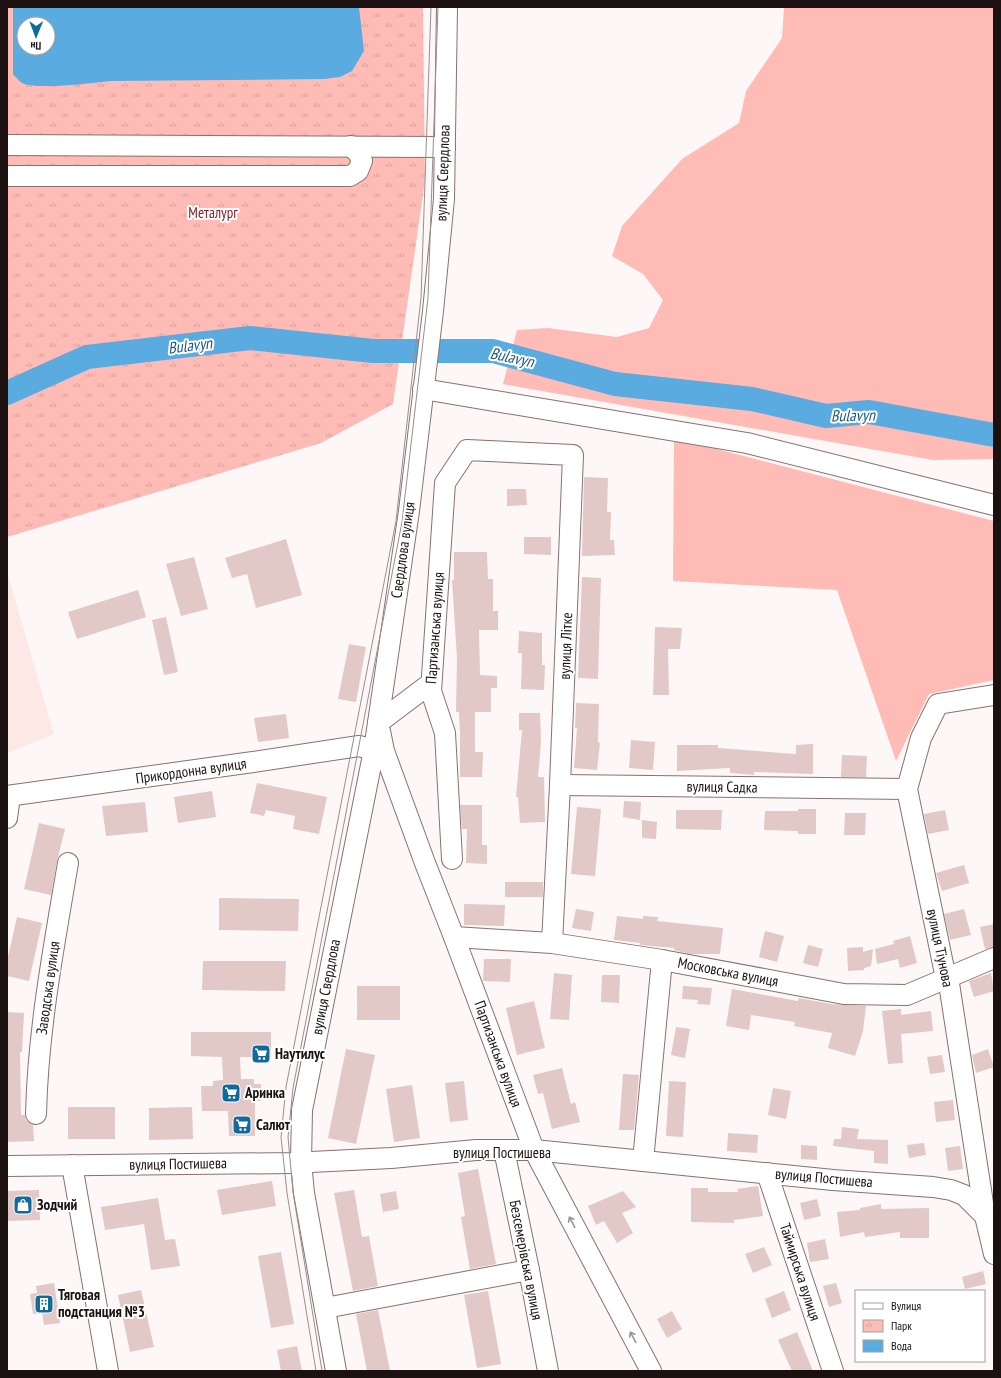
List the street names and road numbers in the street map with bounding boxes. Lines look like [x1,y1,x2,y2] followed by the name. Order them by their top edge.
[431,124,454,222] street label: вулиця Свердлова
[386,500,419,599] street label: Свердлова вулиця
[421,571,448,684] street label: Партизанська вулиця
[555,612,576,680] street label: вулиця Літке
[134,753,248,788] street label: Прикордонна вулиця
[686,776,758,797] street label: вулиця Садка
[923,907,958,989] street label: вулиця Тіунова
[307,938,344,1036] street label: вулиця Свердлова
[32,940,63,1036] street label: Заводська вулиця
[676,952,780,991] street label: Московська вулиця
[470,998,527,1110] street label: Партизанська вулиця
[453,1143,551,1162] street label: вулиця Постишева
[129,1153,227,1174] street label: вулиця Постишева
[774,1164,874,1191] street label: вулиця Постишева
[506,1198,547,1322] street label: Безсемерівська вулиця
[776,1221,825,1323] street label: Таймирська вулиця

